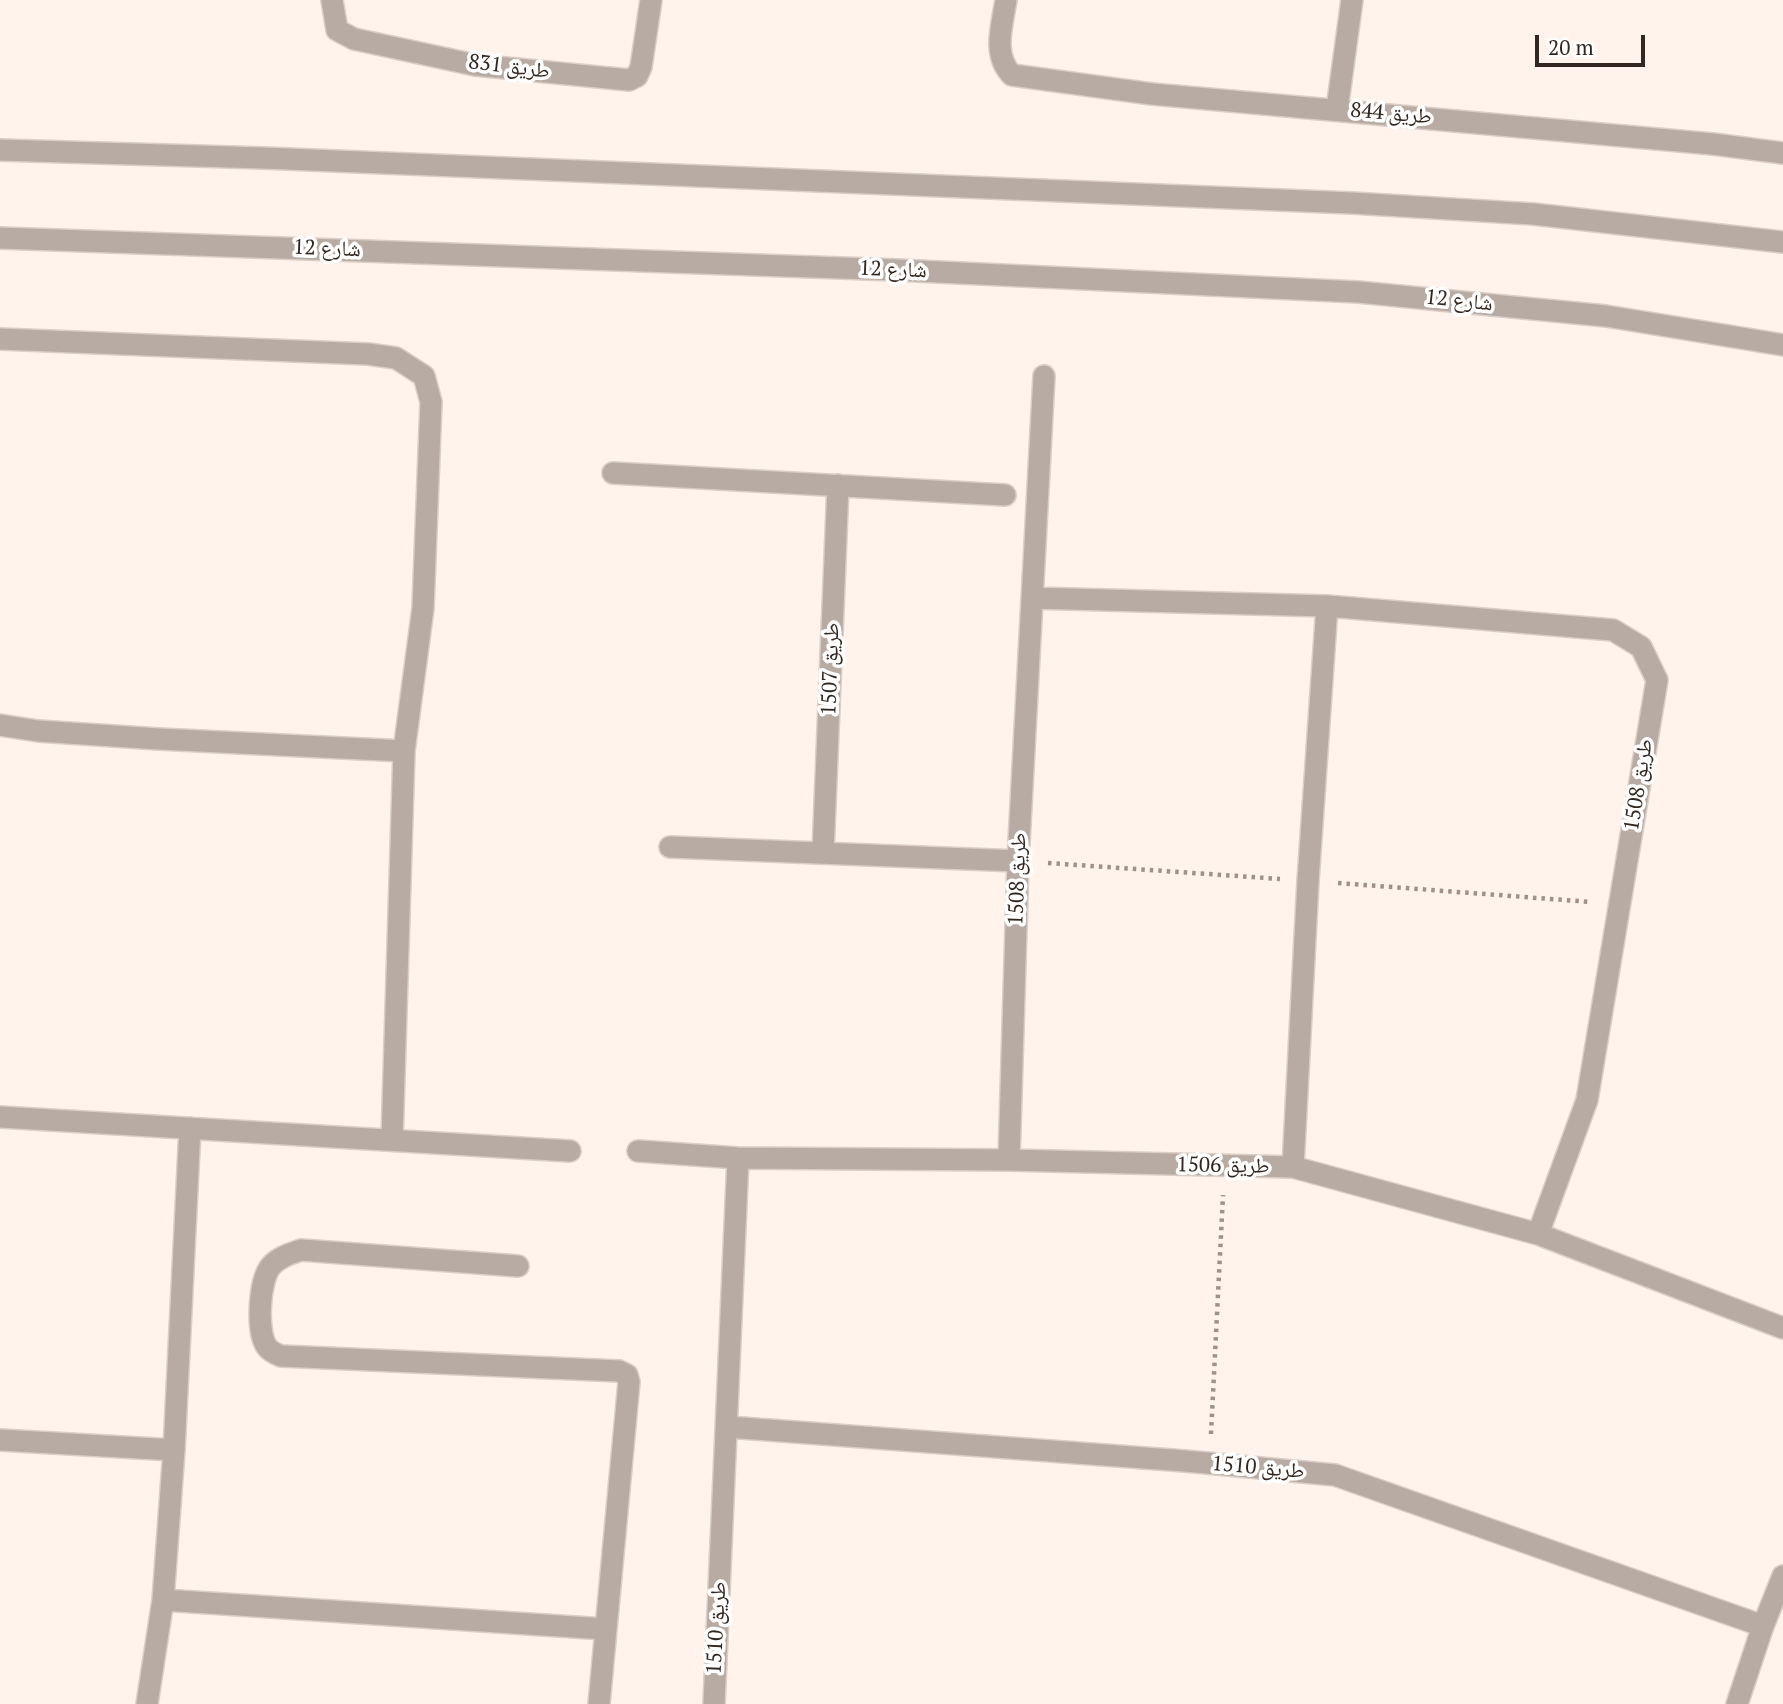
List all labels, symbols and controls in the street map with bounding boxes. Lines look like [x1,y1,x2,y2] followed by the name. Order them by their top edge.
[1538,21,1648,65] scale bar
[1548,33,1594,61] text: 20 m
[467,50,551,84] street label: طريق 831
[1349,98,1433,130] street label: طريق 844
[293,235,361,263] street label: شارع 12
[859,256,927,284] street label: شارع 12
[1424,285,1494,317] street label: شارع 12
[817,622,845,716] street label: طريق 1507
[1619,737,1659,833] street label: طريق 1508
[1004,832,1032,926] street label: طريق 1508
[1176,1153,1270,1179] street label: طريق 1506
[1211,1451,1305,1485] street label: طريق 1510
[702,1581,732,1675] street label: طريق 1510

